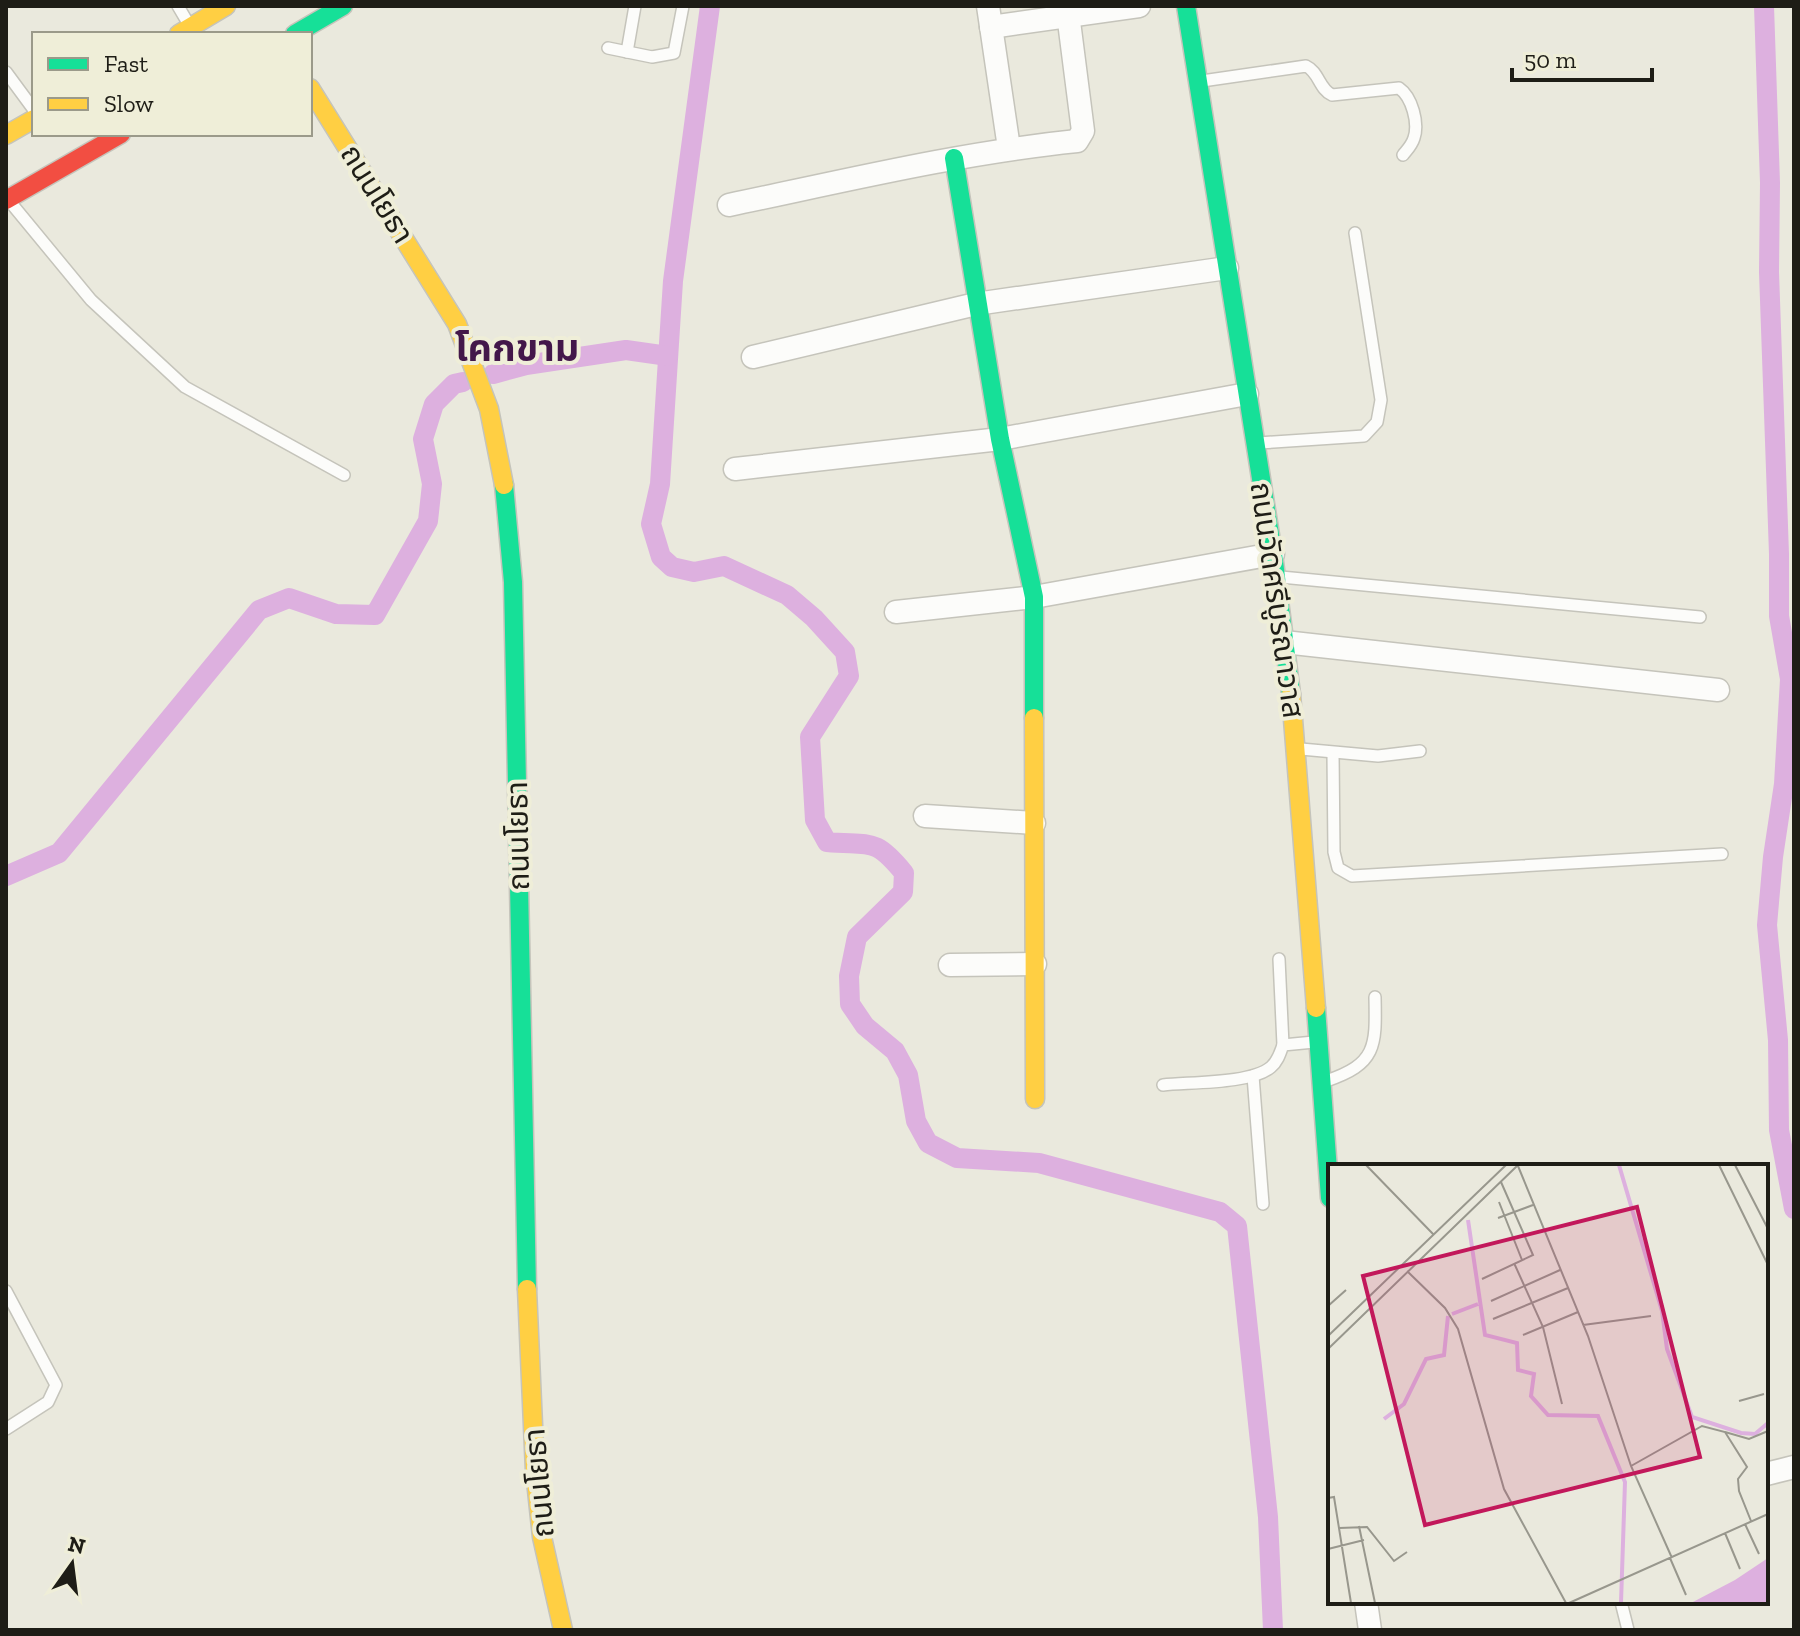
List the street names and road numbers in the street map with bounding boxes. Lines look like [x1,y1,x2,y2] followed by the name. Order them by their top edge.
[333,138,421,250] street label: ถนนโยธา
[1243,480,1311,720] street label: ถนนวัดศรีบูรณาวาส
[499,781,537,891] street label: ถนนโยธา
[516,1427,562,1539] street label: ถนนโยธา

